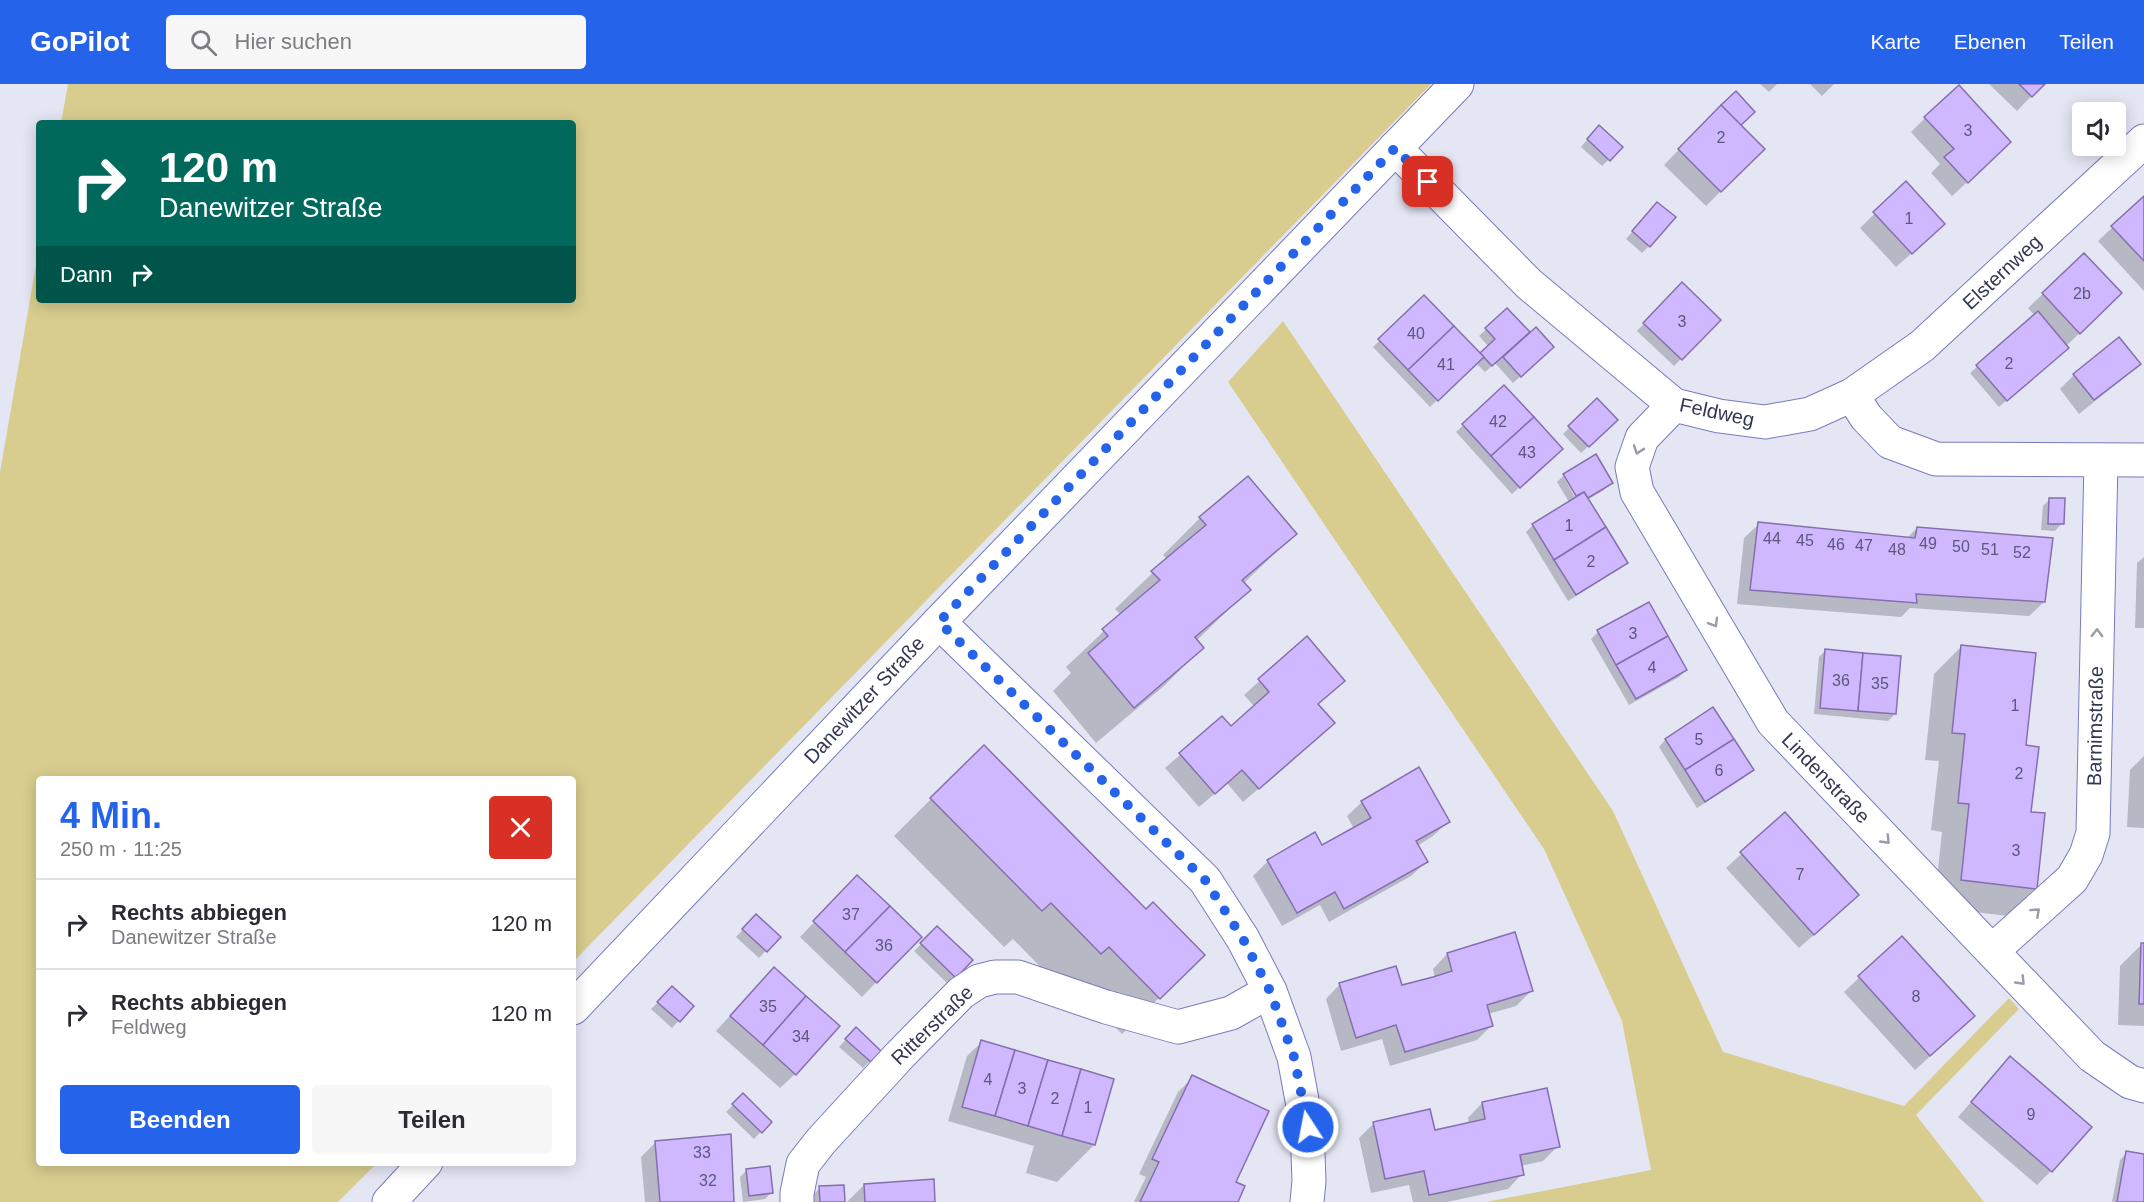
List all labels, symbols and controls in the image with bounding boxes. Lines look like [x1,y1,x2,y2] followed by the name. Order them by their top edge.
[166,15,586,69] search box
[30,26,130,57] text: GoPilot
[187,26,220,59] icon: search
[235,29,352,54] text: Hier suchen
[1871,30,1921,53] text: Karte
[1954,30,2026,53] text: Ebenen
[2059,30,2114,53] text: Teilen
[2072,102,2126,156] map controls
[2072,102,2126,156] button: sound
[1964,122,1973,139] house number: 3
[1717,129,1726,146] house number: 2
[60,144,138,222] icon: right
[159,144,278,191] text: 120 m
[1402,156,1453,207] pin
[1411,165,1444,198] icon: arrive
[159,193,383,223] text: Danewitzer Straße
[1905,210,1914,227] house number: 1
[1958,230,2046,314] street label: Elsternweg
[125,258,158,291] icon: right
[60,262,113,287] text: Dann
[2073,285,2091,302] house number: 2b
[1678,313,1687,330] house number: 3
[1407,325,1425,342] house number: 40
[2005,355,2014,372] house number: 2
[1437,356,1455,373] house number: 41
[1678,393,1756,431] street label: Feldweg
[1489,413,1507,430] house number: 42
[1518,444,1536,461] house number: 43
[1632,444,1645,455] one-way arrow
[1565,517,1574,534] house number: 1
[1763,530,1781,547] house number: 44
[1796,532,1814,549] house number: 45
[1919,535,1937,552] house number: 49
[1827,536,1845,553] house number: 46
[1855,537,1873,554] house number: 47
[1952,538,1970,555] house number: 50
[1888,541,1906,558] house number: 48
[1981,541,1999,558] house number: 51
[2013,544,2031,561] house number: 52
[1587,553,1596,570] house number: 2
[1707,617,1719,627] one-way arrow
[1629,625,1638,642] house number: 3
[2090,629,2103,638] one-way arrow
[799,632,929,768] street label: Danewitzer Straße
[1648,659,1657,676] house number: 4
[2083,666,2107,786] street label: Barnimstraße
[1832,672,1850,689] house number: 36
[1871,675,1889,692] house number: 35
[2011,697,2020,714] house number: 1
[1778,728,1874,828] street label: Lindenstraße
[1695,731,1704,748] house number: 5
[1715,762,1724,779] house number: 6
[2015,765,2024,782] house number: 2
[60,795,162,836] text: 4 Min.
[489,796,552,859] button: close
[1879,834,1890,844] one-way arrow
[60,838,182,860] text: 250 m · 11:25
[2012,842,2021,859] house number: 3
[1796,866,1805,883] house number: 7
[111,900,287,925] text: Rechts abbiegen
[842,906,860,923] house number: 37
[60,908,93,941] icon: right
[2029,908,2039,919] one-way arrow
[491,911,552,936] text: 120 m
[111,926,277,948] text: Danewitzer Straße
[875,937,893,954] house number: 36
[2014,975,2025,985] one-way arrow
[887,981,977,1069] street label: Ritterstraße
[1912,988,1921,1005] house number: 8
[111,990,287,1015] text: Rechts abbiegen
[60,998,93,1031] icon: right
[759,998,777,1015] house number: 35
[491,1001,552,1026] text: 120 m
[111,1016,187,1038] text: Feldweg
[792,1028,810,1045] house number: 34
[984,1071,993,1088] house number: 4
[1018,1080,1027,1097] house number: 3
[60,1085,300,1154] button: Beenden
[312,1085,552,1154] button: Teilen
[1051,1090,1060,1107] house number: 2
[1276,1095,1340,1159] position arrow
[1084,1099,1093,1116] house number: 1
[2027,1106,2036,1123] house number: 9
[693,1144,711,1161] house number: 33
[699,1172,717,1189] house number: 32

